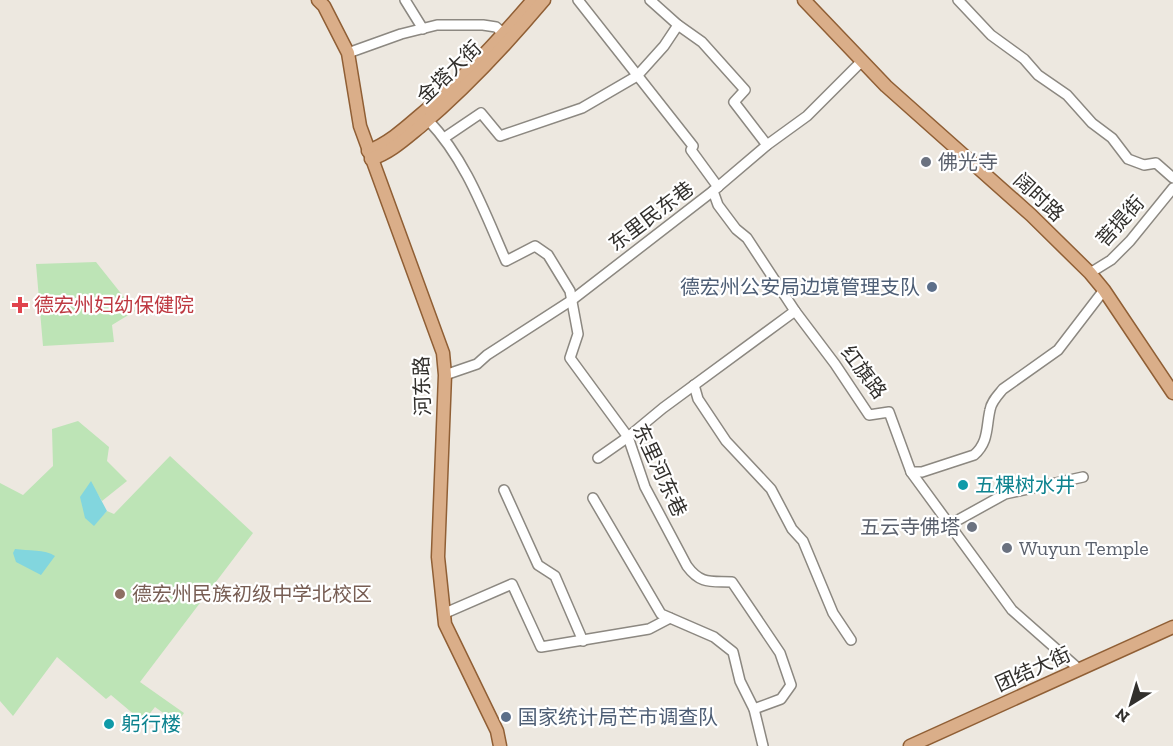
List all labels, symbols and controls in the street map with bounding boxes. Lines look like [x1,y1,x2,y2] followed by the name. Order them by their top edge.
[412,36,486,108] street label: 金塔大街
[938,150,998,174] place label: 佛光寺
[919,155,933,169] marker: 佛光寺
[1009,168,1069,226] street label: 阔时路
[604,176,698,256] street label: 东里民东巷
[1091,191,1149,251] street label: 菩提街
[680,275,920,299] place label: 德宏州公安局边境管理支队
[925,280,939,294] marker: 德宏州公安局边境管理支队
[34,293,194,317] place label: 德宏州妇幼保健院
[11,296,29,314] marker: 德宏州妇幼保健院
[836,341,892,403] street label: 红旗路
[409,356,435,416] street label: 河东路
[628,420,692,520] street label: 东里河东巷
[975,473,1075,497] place label: 五棵树水井
[956,478,970,492] marker: 五棵树水井
[860,515,960,539] place label: 五云寺佛塔
[965,520,979,534] marker: 五云寺佛塔
[1019,536,1149,560] place label: Wuyun Temple
[1000,541,1014,555] marker: Wuyun Temple
[132,582,372,606] place label: 德宏州民族初级中学北校区
[113,587,127,601] marker: 德宏州民族初级中学北校区
[992,642,1074,696] street label: 团结大街
[1101,674,1161,734] north arrow
[1112,704,1133,727] text: N
[518,705,718,729] place label: 国家统计局芒市调查队
[499,710,513,724] marker: 国家统计局芒市调查队
[121,712,181,736] place label: 躬行楼
[102,717,116,731] marker: 躬行楼

